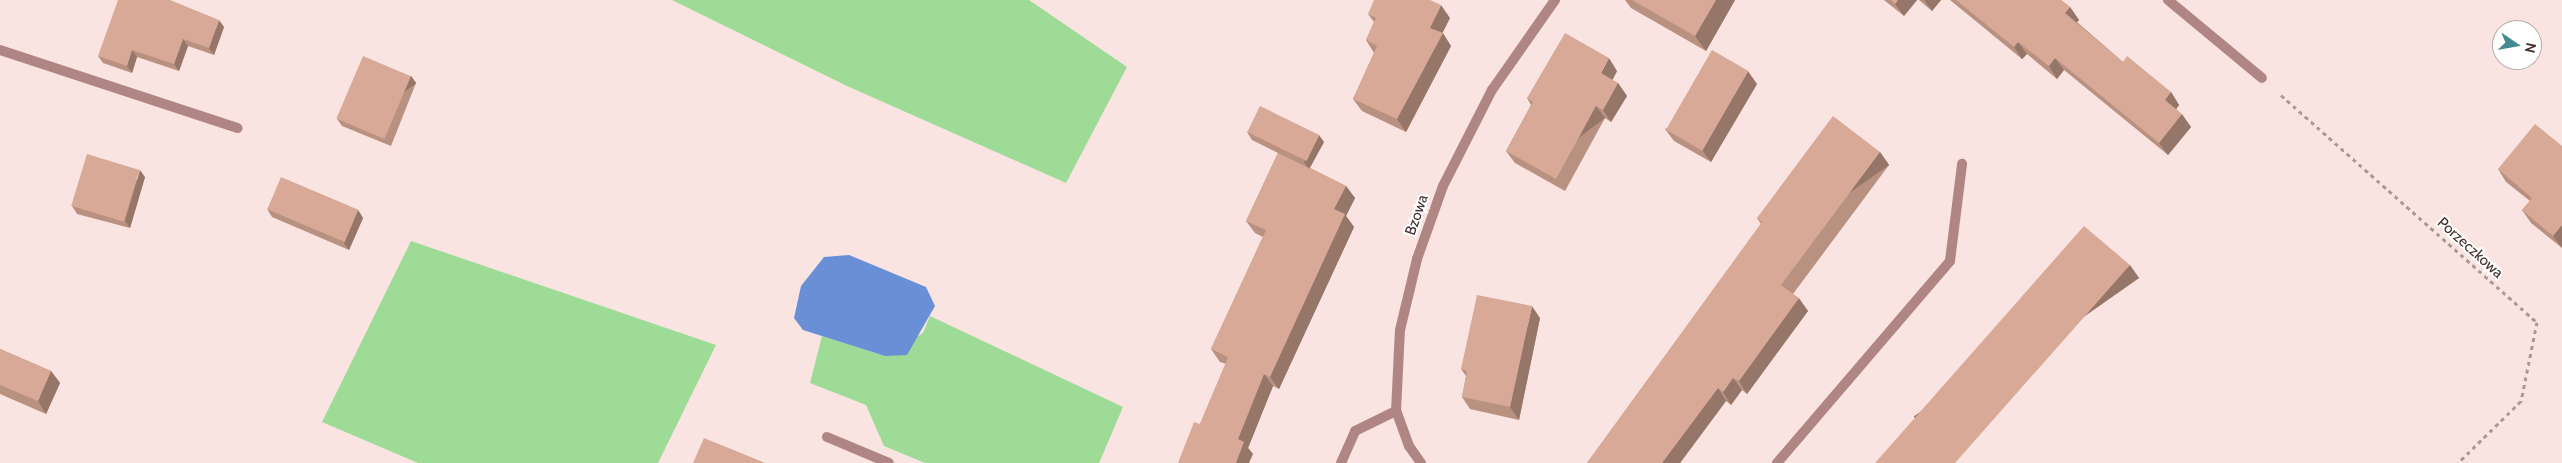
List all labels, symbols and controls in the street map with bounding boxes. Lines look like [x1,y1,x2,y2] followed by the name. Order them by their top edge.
[2492,20,2542,70] north arrow
[2521,41,2541,55] text: N
[1402,192,1432,238] street label: Bzowa
[2433,214,2507,282] street label: Porzeczkowa

